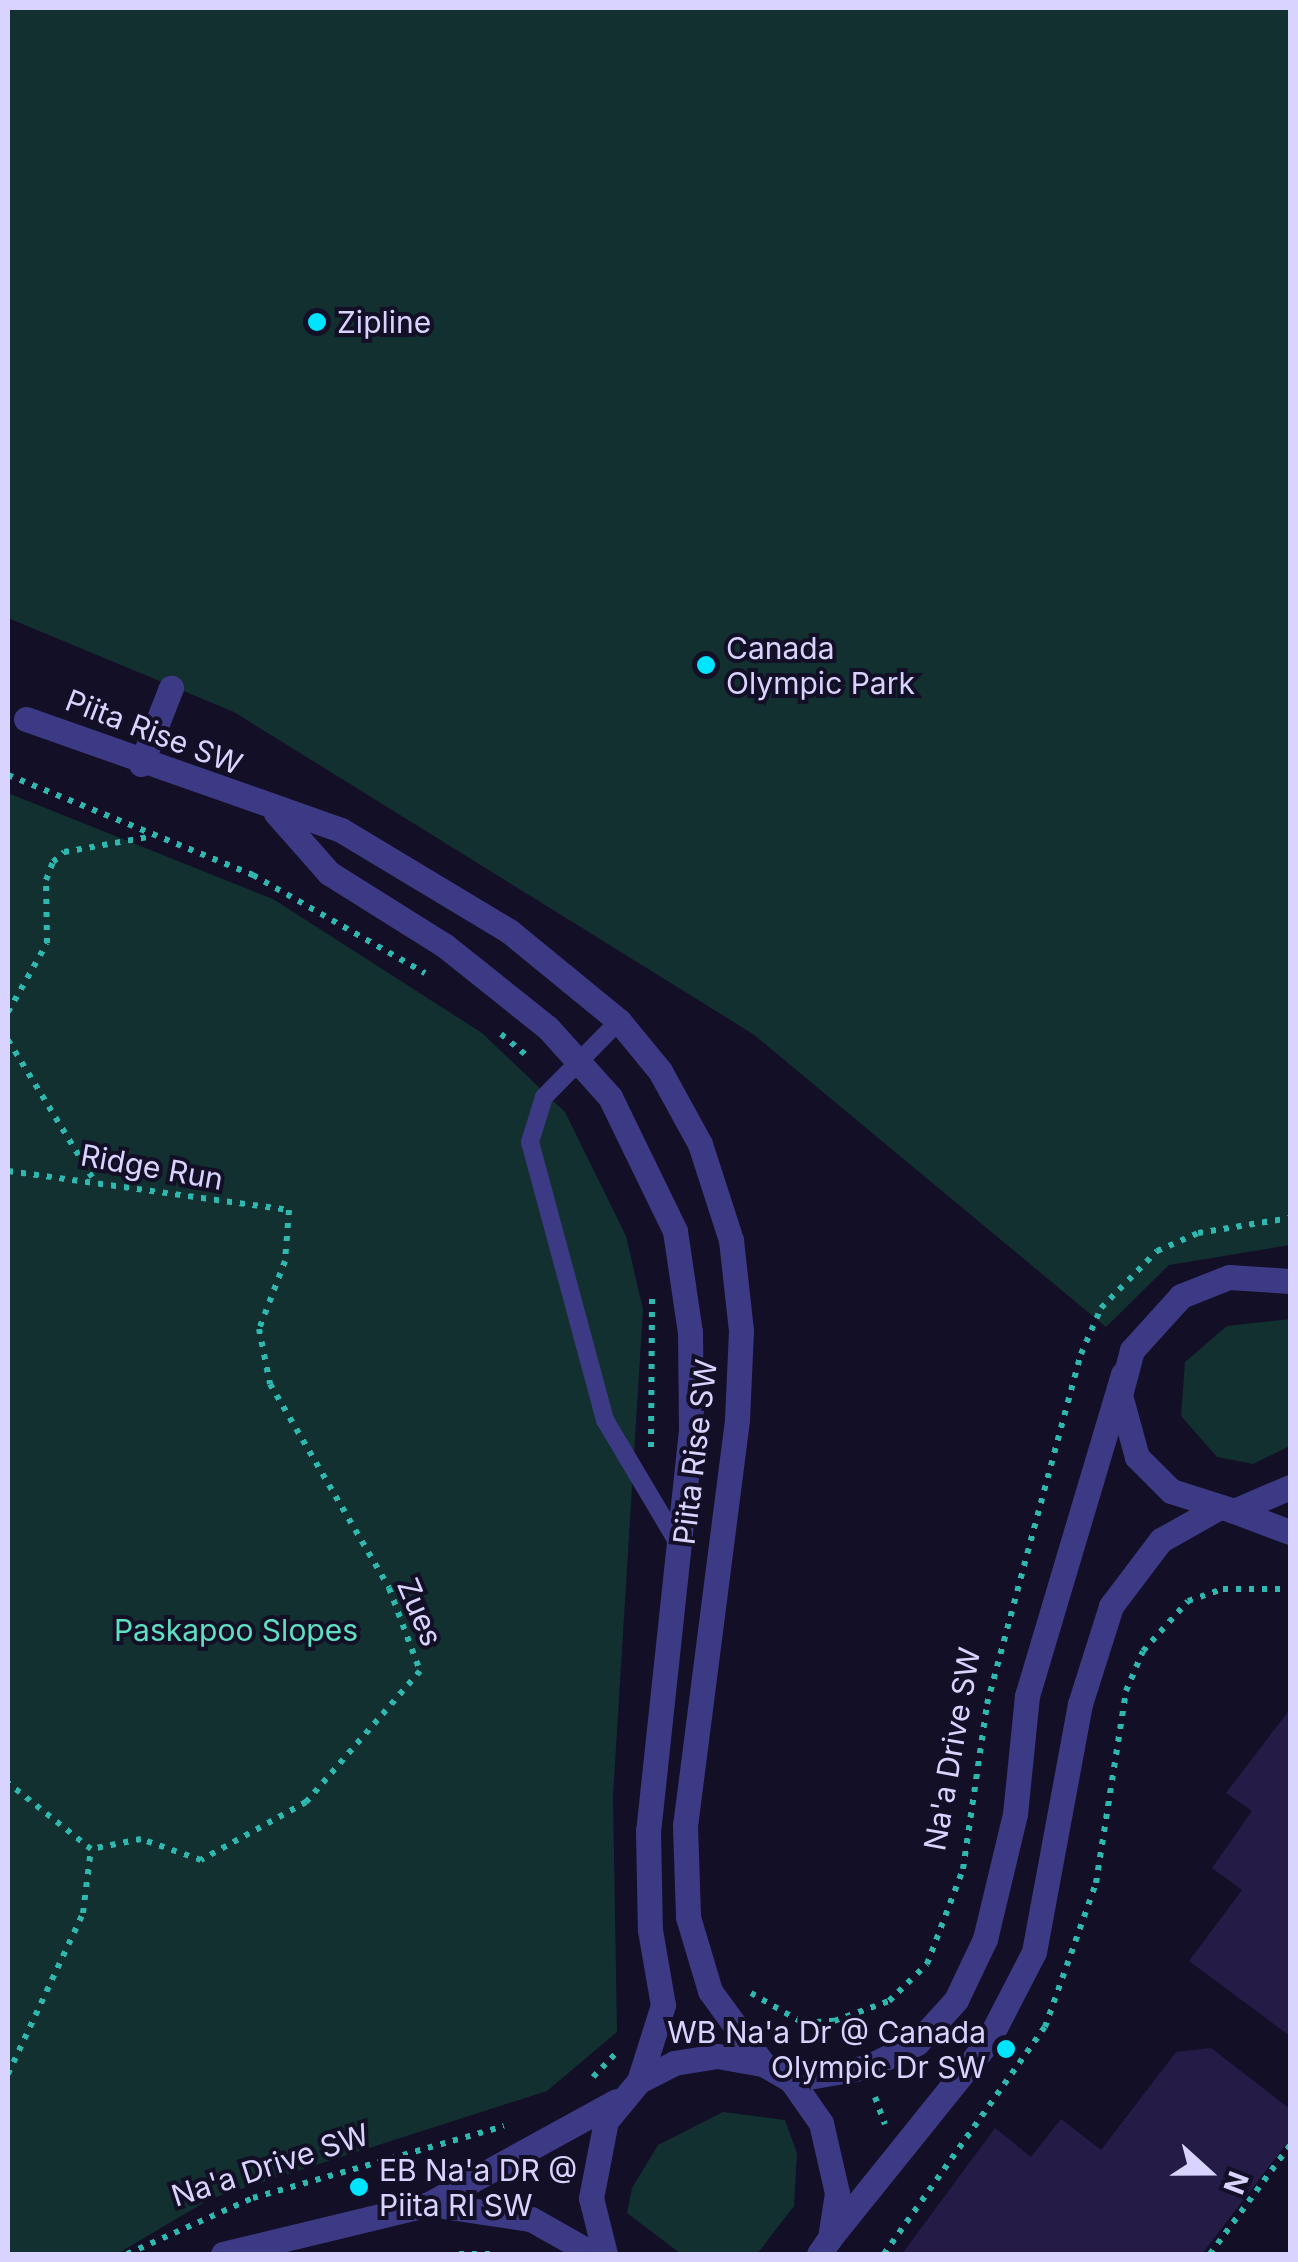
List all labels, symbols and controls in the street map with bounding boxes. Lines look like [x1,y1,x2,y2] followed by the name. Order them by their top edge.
[337,304,431,340] place label: Zipline
[306,311,328,333] marker: Zipline
[726,630,915,700] place label: Canada Olympic Park
[695,654,717,676] marker: Canada Olympic Park
[61,682,247,782] street label: Piita Rise SW
[78,1137,226,1197] street label: Ridge Run
[666,1357,724,1547] street label: Piita Rise SW
[390,1573,450,1651] street label: Zues
[114,1612,358,1648] park label: Paskapoo Slopes
[916,1645,988,1853] street label: Na'a Drive SW
[667,2014,986,2084] place label: WB Na'a Dr @ Canada Olympic Dr SW
[995,2038,1017,2060] marker: WB Na'a Dr @ Canada Olympic Dr SW
[167,2116,373,2214] street label: Na'a Drive SW
[1158,2122,1258,2222] north arrow
[379,2152,577,2222] place label: EB Na'a DR @ Piita RI SW
[1216,2167,1256,2199] text: N
[348,2176,370,2198] marker: EB Na'a DR @ Piita RI SW

